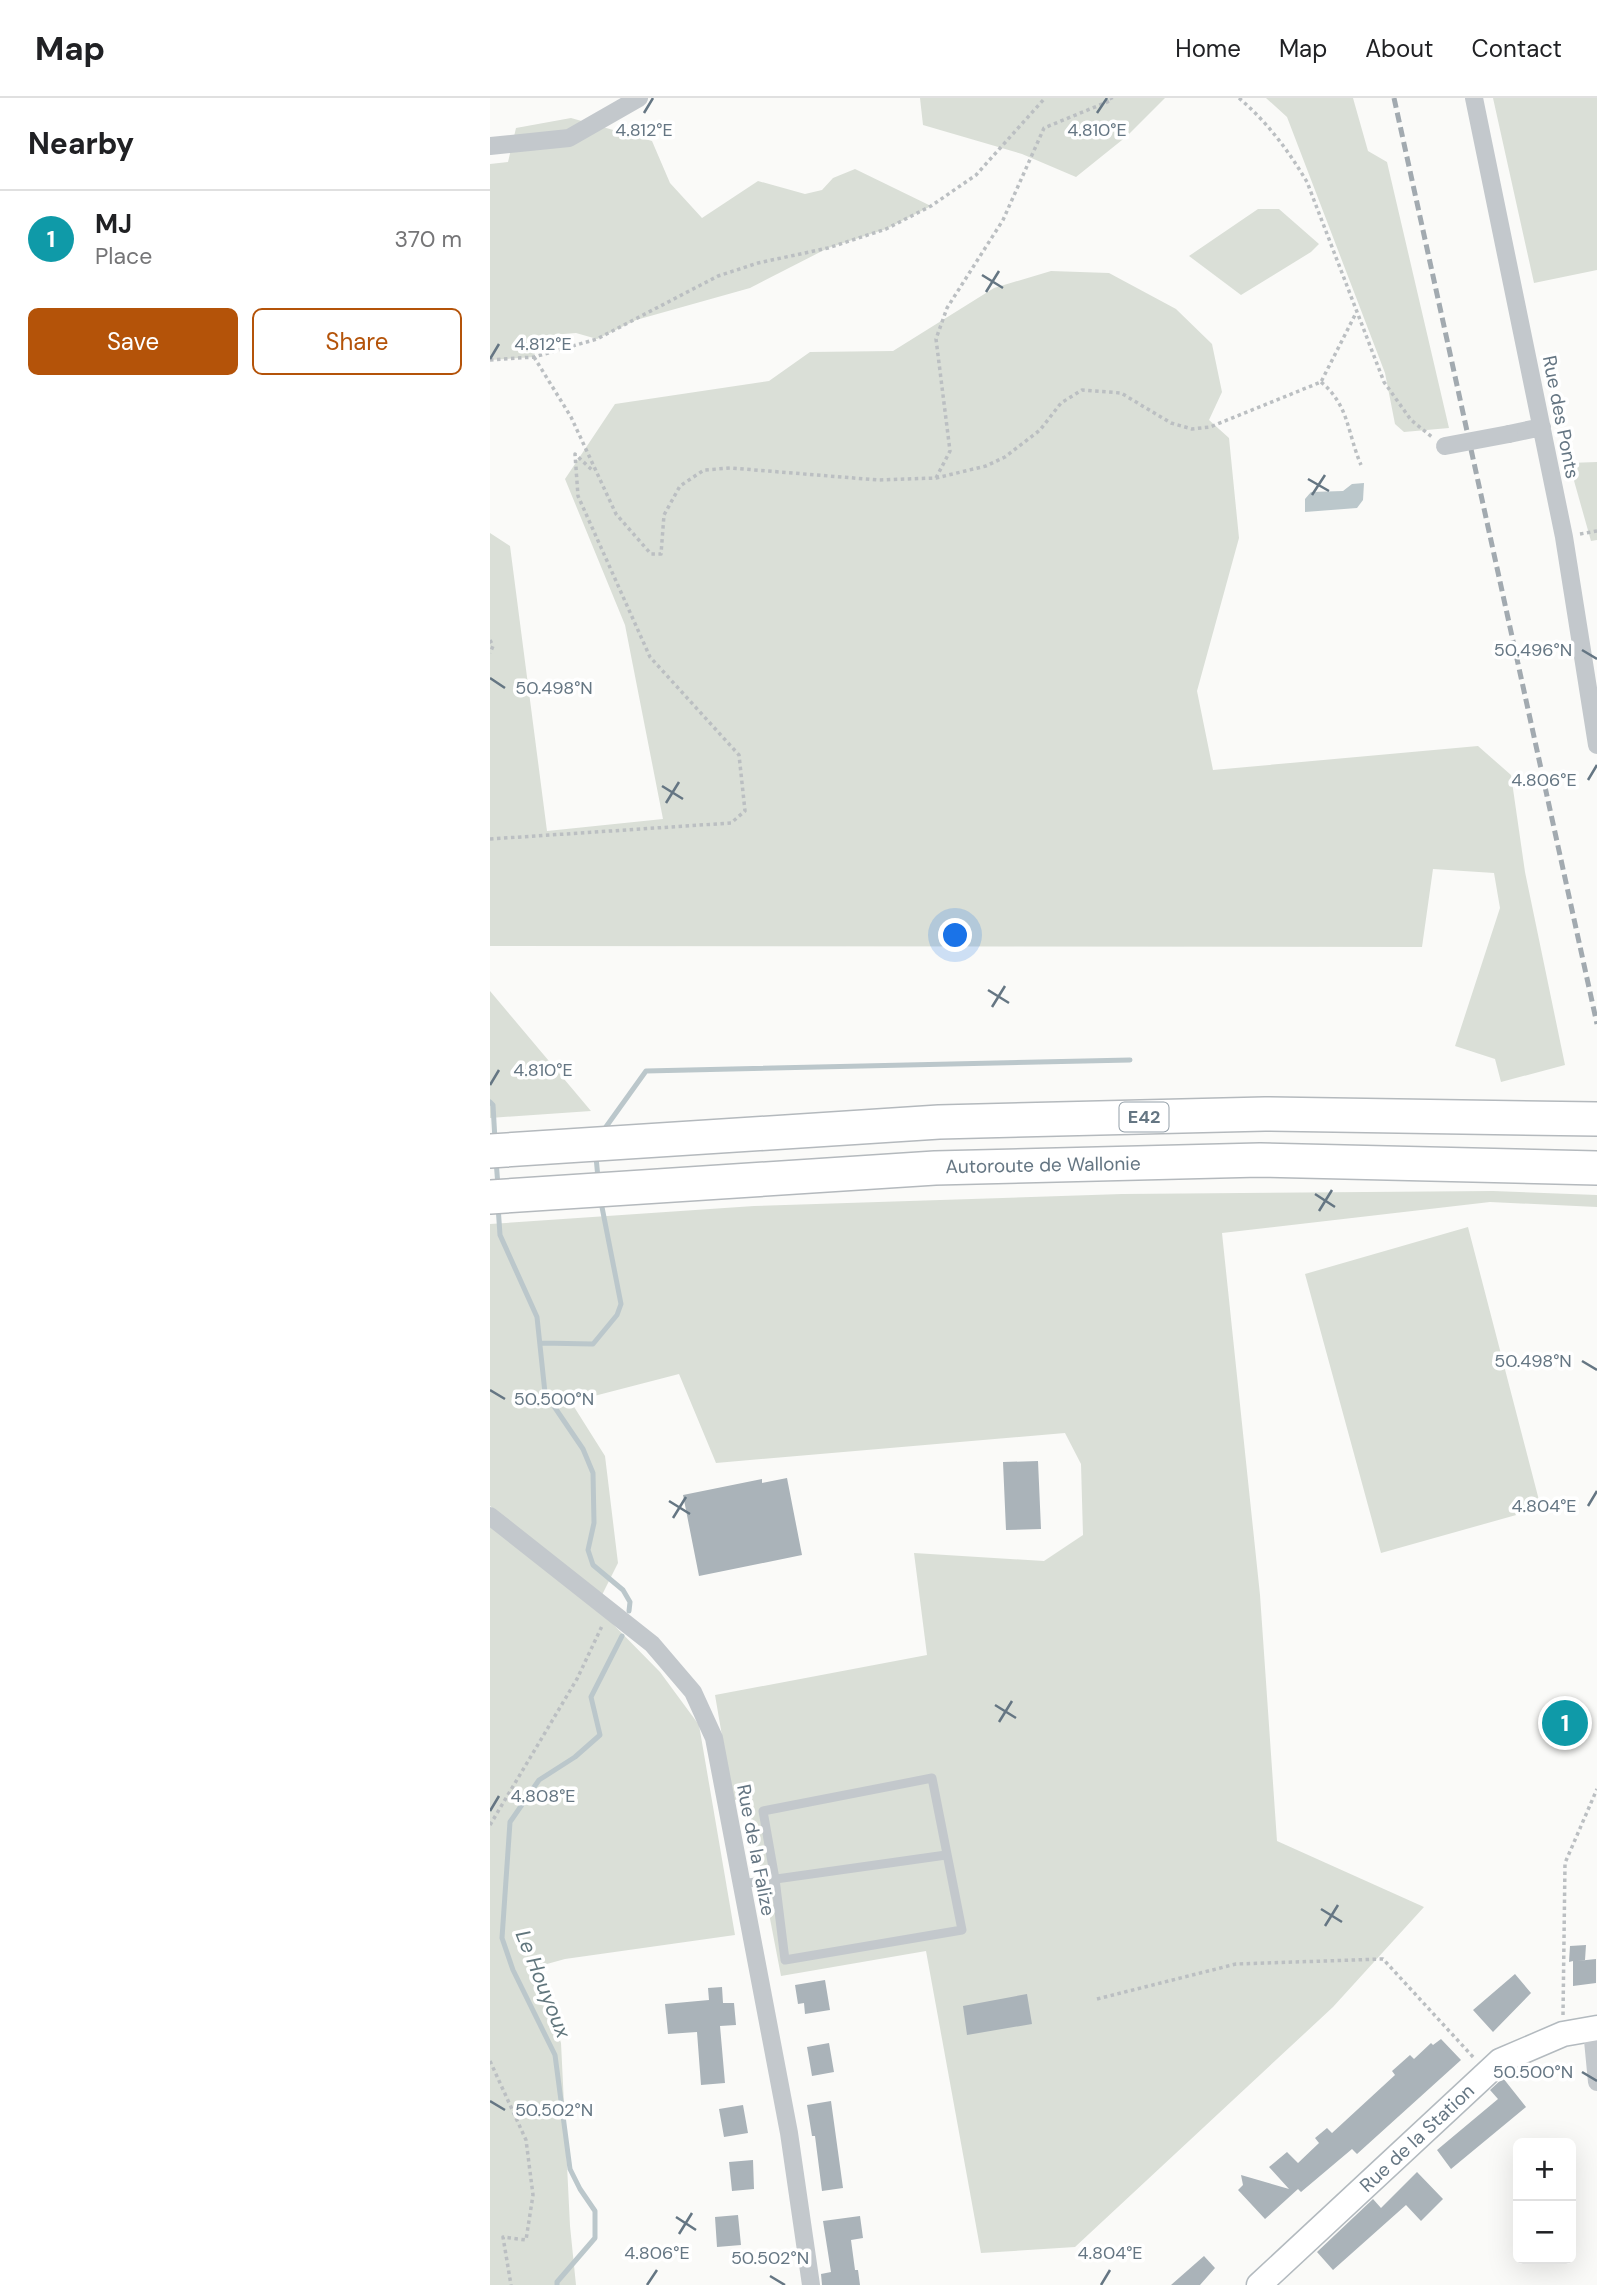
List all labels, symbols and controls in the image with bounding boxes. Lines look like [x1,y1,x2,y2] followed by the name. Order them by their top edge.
[35,27,105,70] text: Map
[1175,33,1241,64] text: Home
[1279,33,1327,64] text: Map
[1365,33,1434,64] text: About
[1472,33,1562,64] text: Contact
[615,118,673,142] text: 4.812°E
[1067,118,1127,142] text: 4.810°E
[28,124,134,163] text: Nearby
[95,207,132,241] text: MJ
[47,224,55,254] text: 1
[394,224,462,254] text: 370 m
[95,241,152,271] text: Place
[28,308,238,375] button: Save
[252,308,462,375] button: Share
[514,332,572,356] text: 4.812°E
[1537,353,1585,481] street label: Rue des Ponts
[1494,638,1572,662] text: 50.496°N
[515,676,593,700] text: 50.498°N
[1511,768,1577,792] text: 4.806°E
[938,918,972,952] your location
[513,1058,573,1082] text: 4.810°E
[1120,1102,1168,1132] road number: E42
[945,1151,1141,1179] street label: Autoroute de Wallonie
[1494,1349,1572,1373] text: 50.498°N
[514,1387,594,1411] text: 50.500°N
[1511,1494,1577,1518] text: 4.804°E
[1542,1697,1588,1749] pin: 1
[731,1782,781,1918] street label: Rue de la Falize
[510,1784,576,1808] text: 4.808°E
[509,1926,578,2043] water label: Le Houyoux
[1493,2060,1573,2084] text: 50.500°N
[1354,2078,1480,2198] street label: Rue de la Station
[515,2098,593,2122] text: 50.502°N
[1513,2138,1576,2264] map controls
[1513,2138,1576,2201] button: +
[1513,2201,1576,2264] button: −
[624,2241,690,2265] text: 4.806°E
[1077,2241,1143,2265] text: 4.804°E
[731,2246,809,2270] text: 50.502°N

